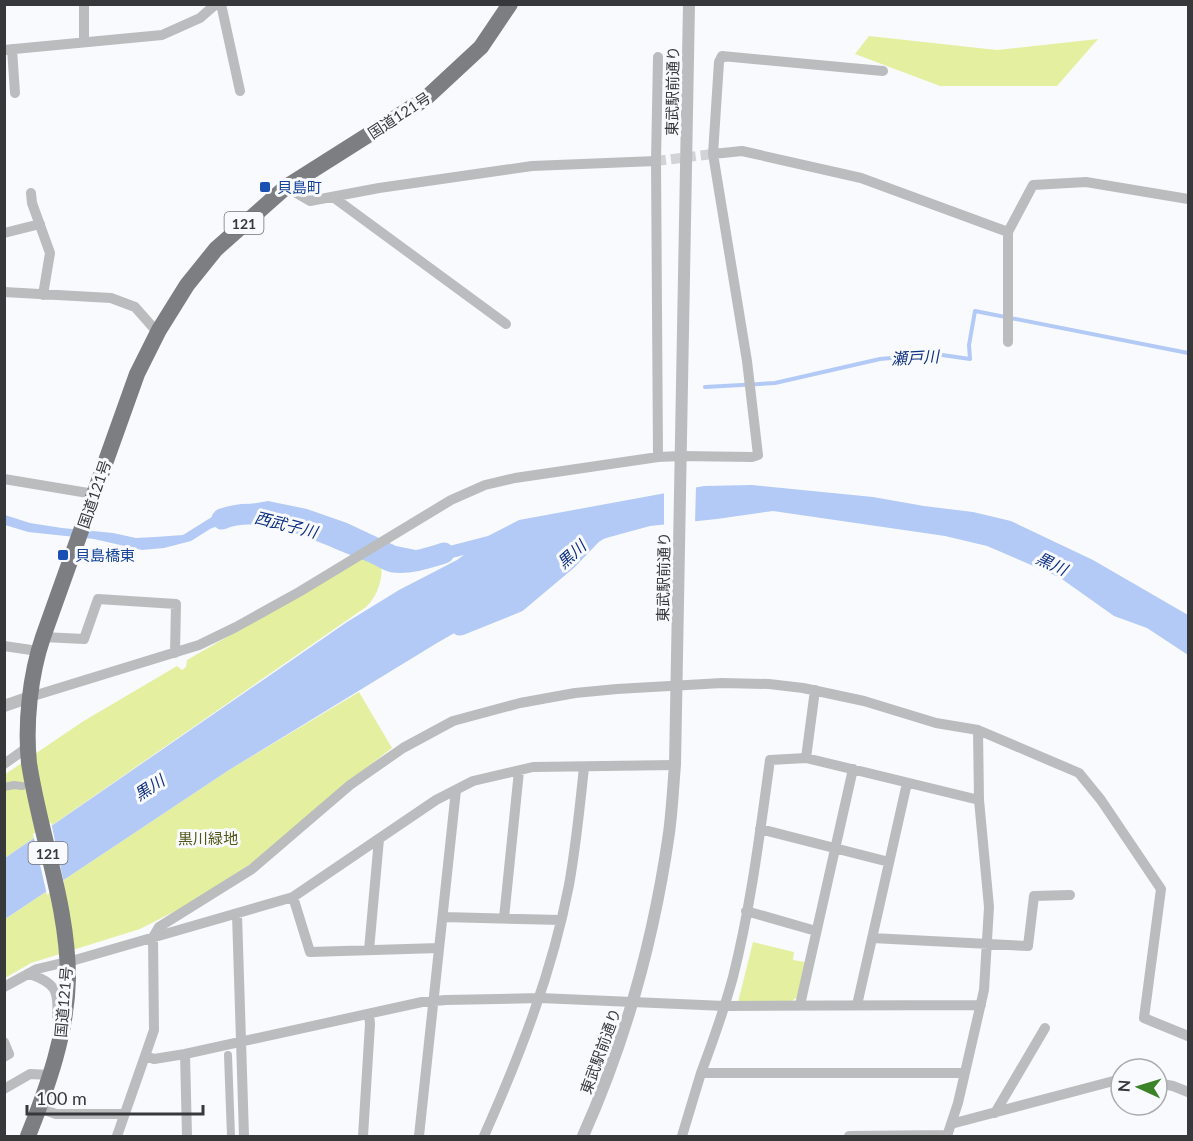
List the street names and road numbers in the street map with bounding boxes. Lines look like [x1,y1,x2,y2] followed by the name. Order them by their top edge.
[662,46,682,136] street label: 東武駅前通り
[364,88,434,142] street label: 国道121号
[224,212,264,234] road number: 121
[74,457,114,531] street label: 国道121号
[653,532,673,622] street label: 東武駅前通り
[28,842,68,864] road number: 121
[51,966,75,1038] street label: 国道121号
[576,1006,624,1096] street label: 東武駅前通り

